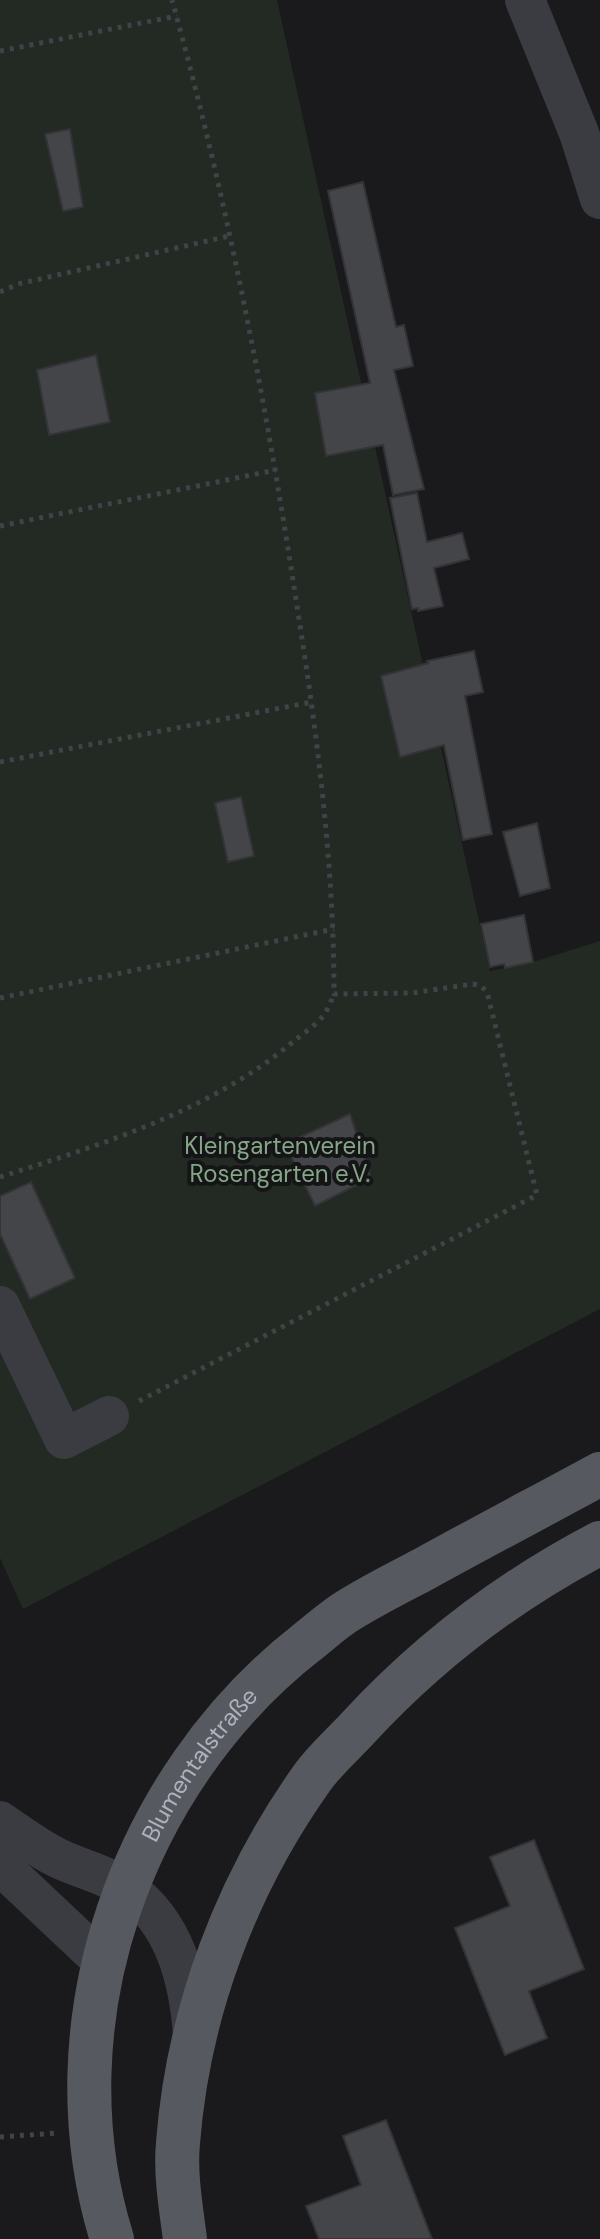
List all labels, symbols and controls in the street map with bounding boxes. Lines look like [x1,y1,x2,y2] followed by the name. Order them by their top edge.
[184,1130,376,1189] park label: Kleingartenverein Rosengarten e.V.
[134,1680,264,1846] street label: Blumentalstraße

